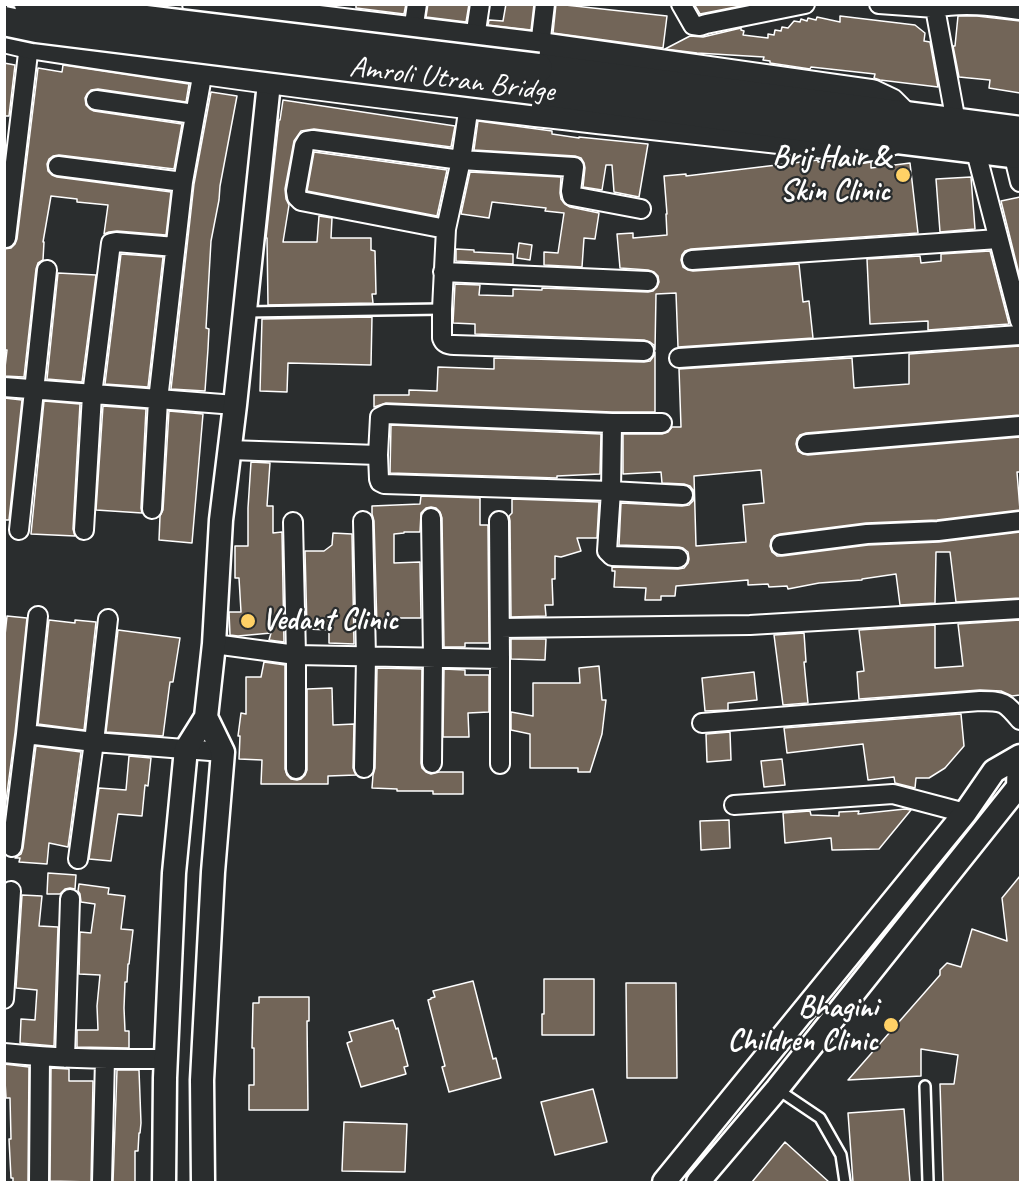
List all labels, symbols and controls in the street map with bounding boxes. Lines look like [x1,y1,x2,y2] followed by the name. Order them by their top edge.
[348,50,556,110] street label: Amroli Utran Bridge
[772,140,890,210] place label: Brij Hair & Skin Clinic
[894,166,912,184] marker: Brij Hair & Skin Clinic
[262,603,398,639] place label: Vedant Clinic
[239,612,257,630] marker: Vedant Clinic
[728,990,878,1060] place label: Bhagini Children Clinic
[882,1016,900,1034] marker: Bhagini Children Clinic

